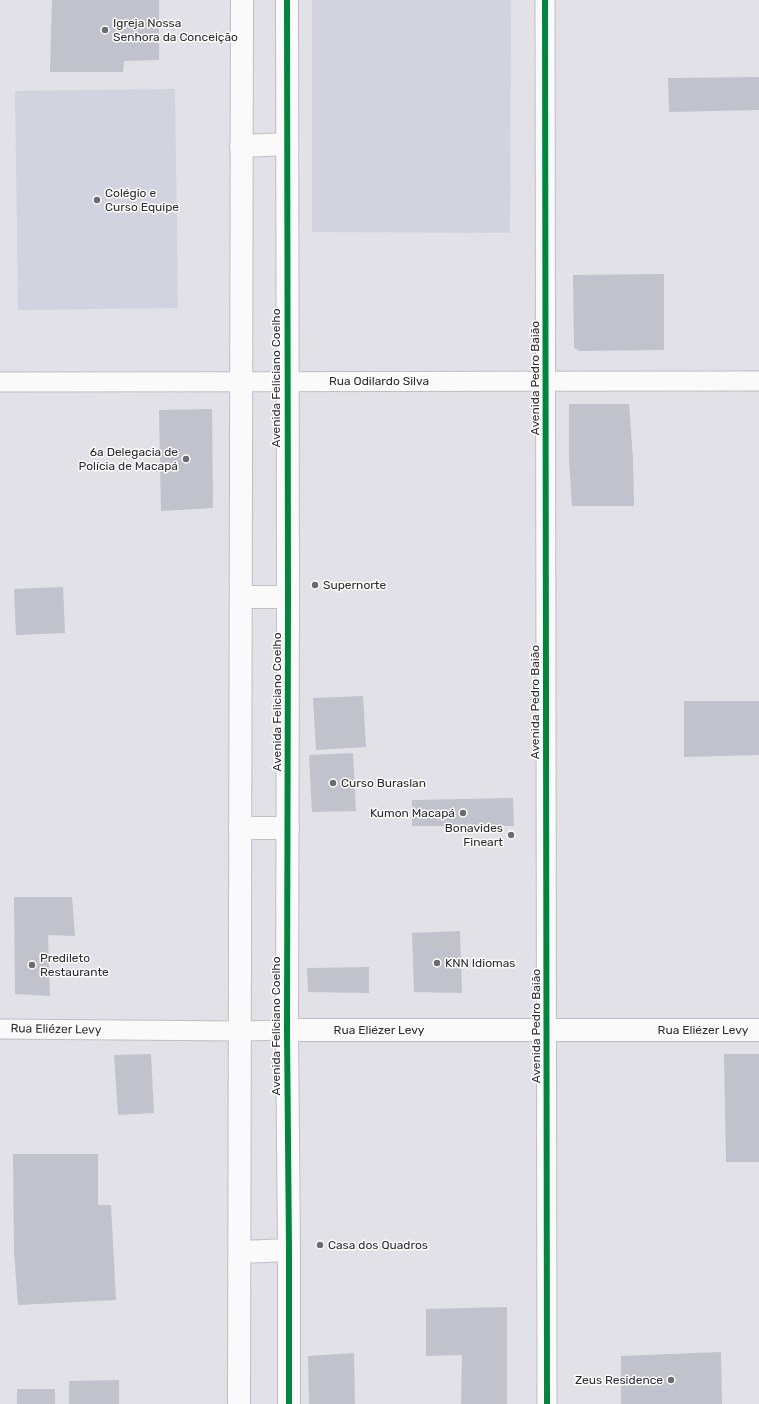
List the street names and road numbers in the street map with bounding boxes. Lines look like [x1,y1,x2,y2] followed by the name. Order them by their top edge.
[269,308,283,448] street label: Avenida Feliciano Coelho
[528,321,542,435] street label: Avenida Pedro Baião
[329,374,429,388] street label: Rua Odilardo Silva
[270,632,284,772] street label: Avenida Feliciano Coelho
[528,645,542,759] street label: Avenida Pedro Baião
[269,956,283,1096] street label: Avenida Feliciano Coelho
[529,969,543,1083] street label: Avenida Pedro Baião
[10,1021,102,1037] street label: Rua Eliézer Levy
[334,1023,425,1037] street label: Rua Eliézer Levy
[658,1023,749,1037] street label: Rua Eliézer Levy

